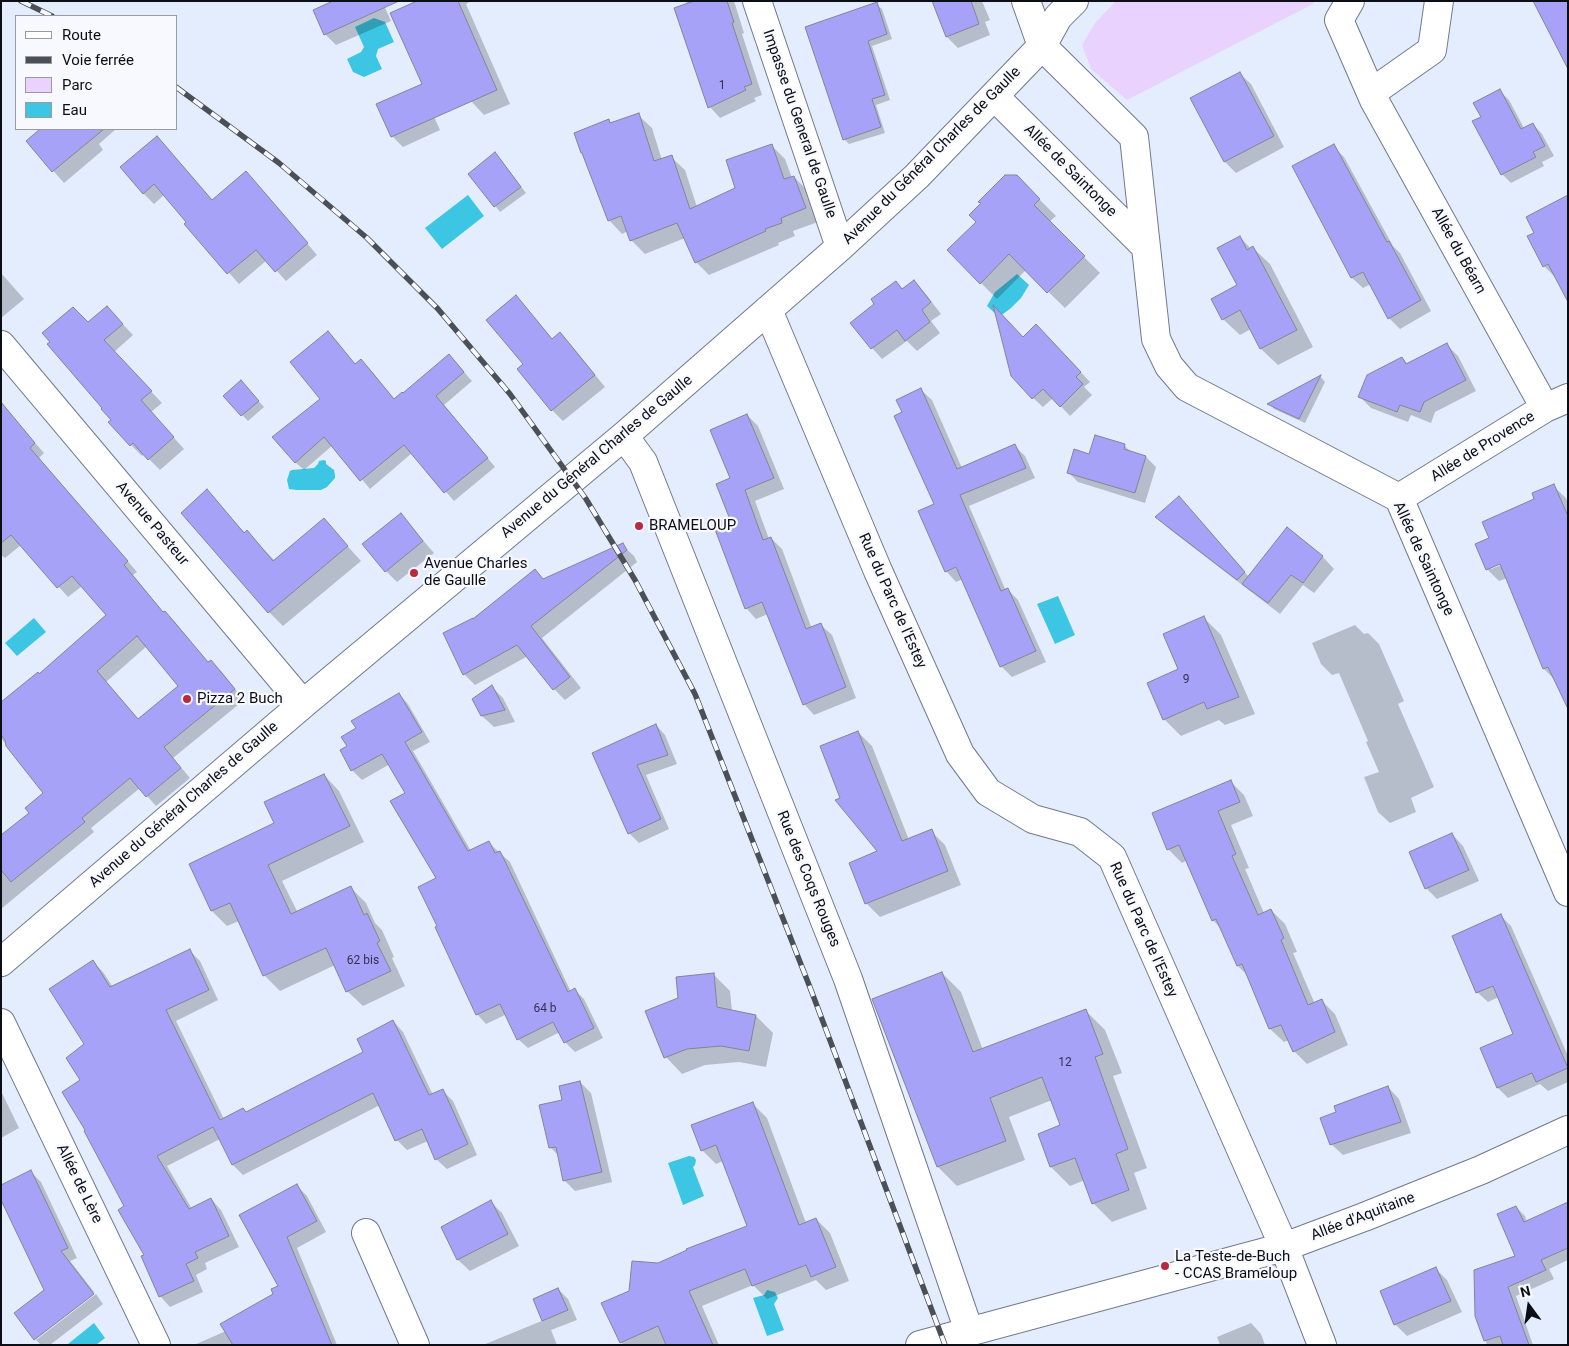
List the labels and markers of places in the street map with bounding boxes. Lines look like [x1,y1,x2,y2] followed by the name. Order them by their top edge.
[649,517,736,535] place label: BRAMELOUP
[633,520,645,532] marker: BRAMELOUP
[424,555,527,590] place label: Avenue Charles de Gaulle
[408,567,420,579] marker: Avenue Charles de Gaulle
[197,690,283,708] place label: Pizza 2 Buch
[181,693,193,705] marker: Pizza 2 Buch
[1175,1248,1297,1283] place label: La Teste-de-Buch - CCAS Brameloup
[1159,1260,1171,1272] marker: La Teste-de-Buch - CCAS Brameloup

